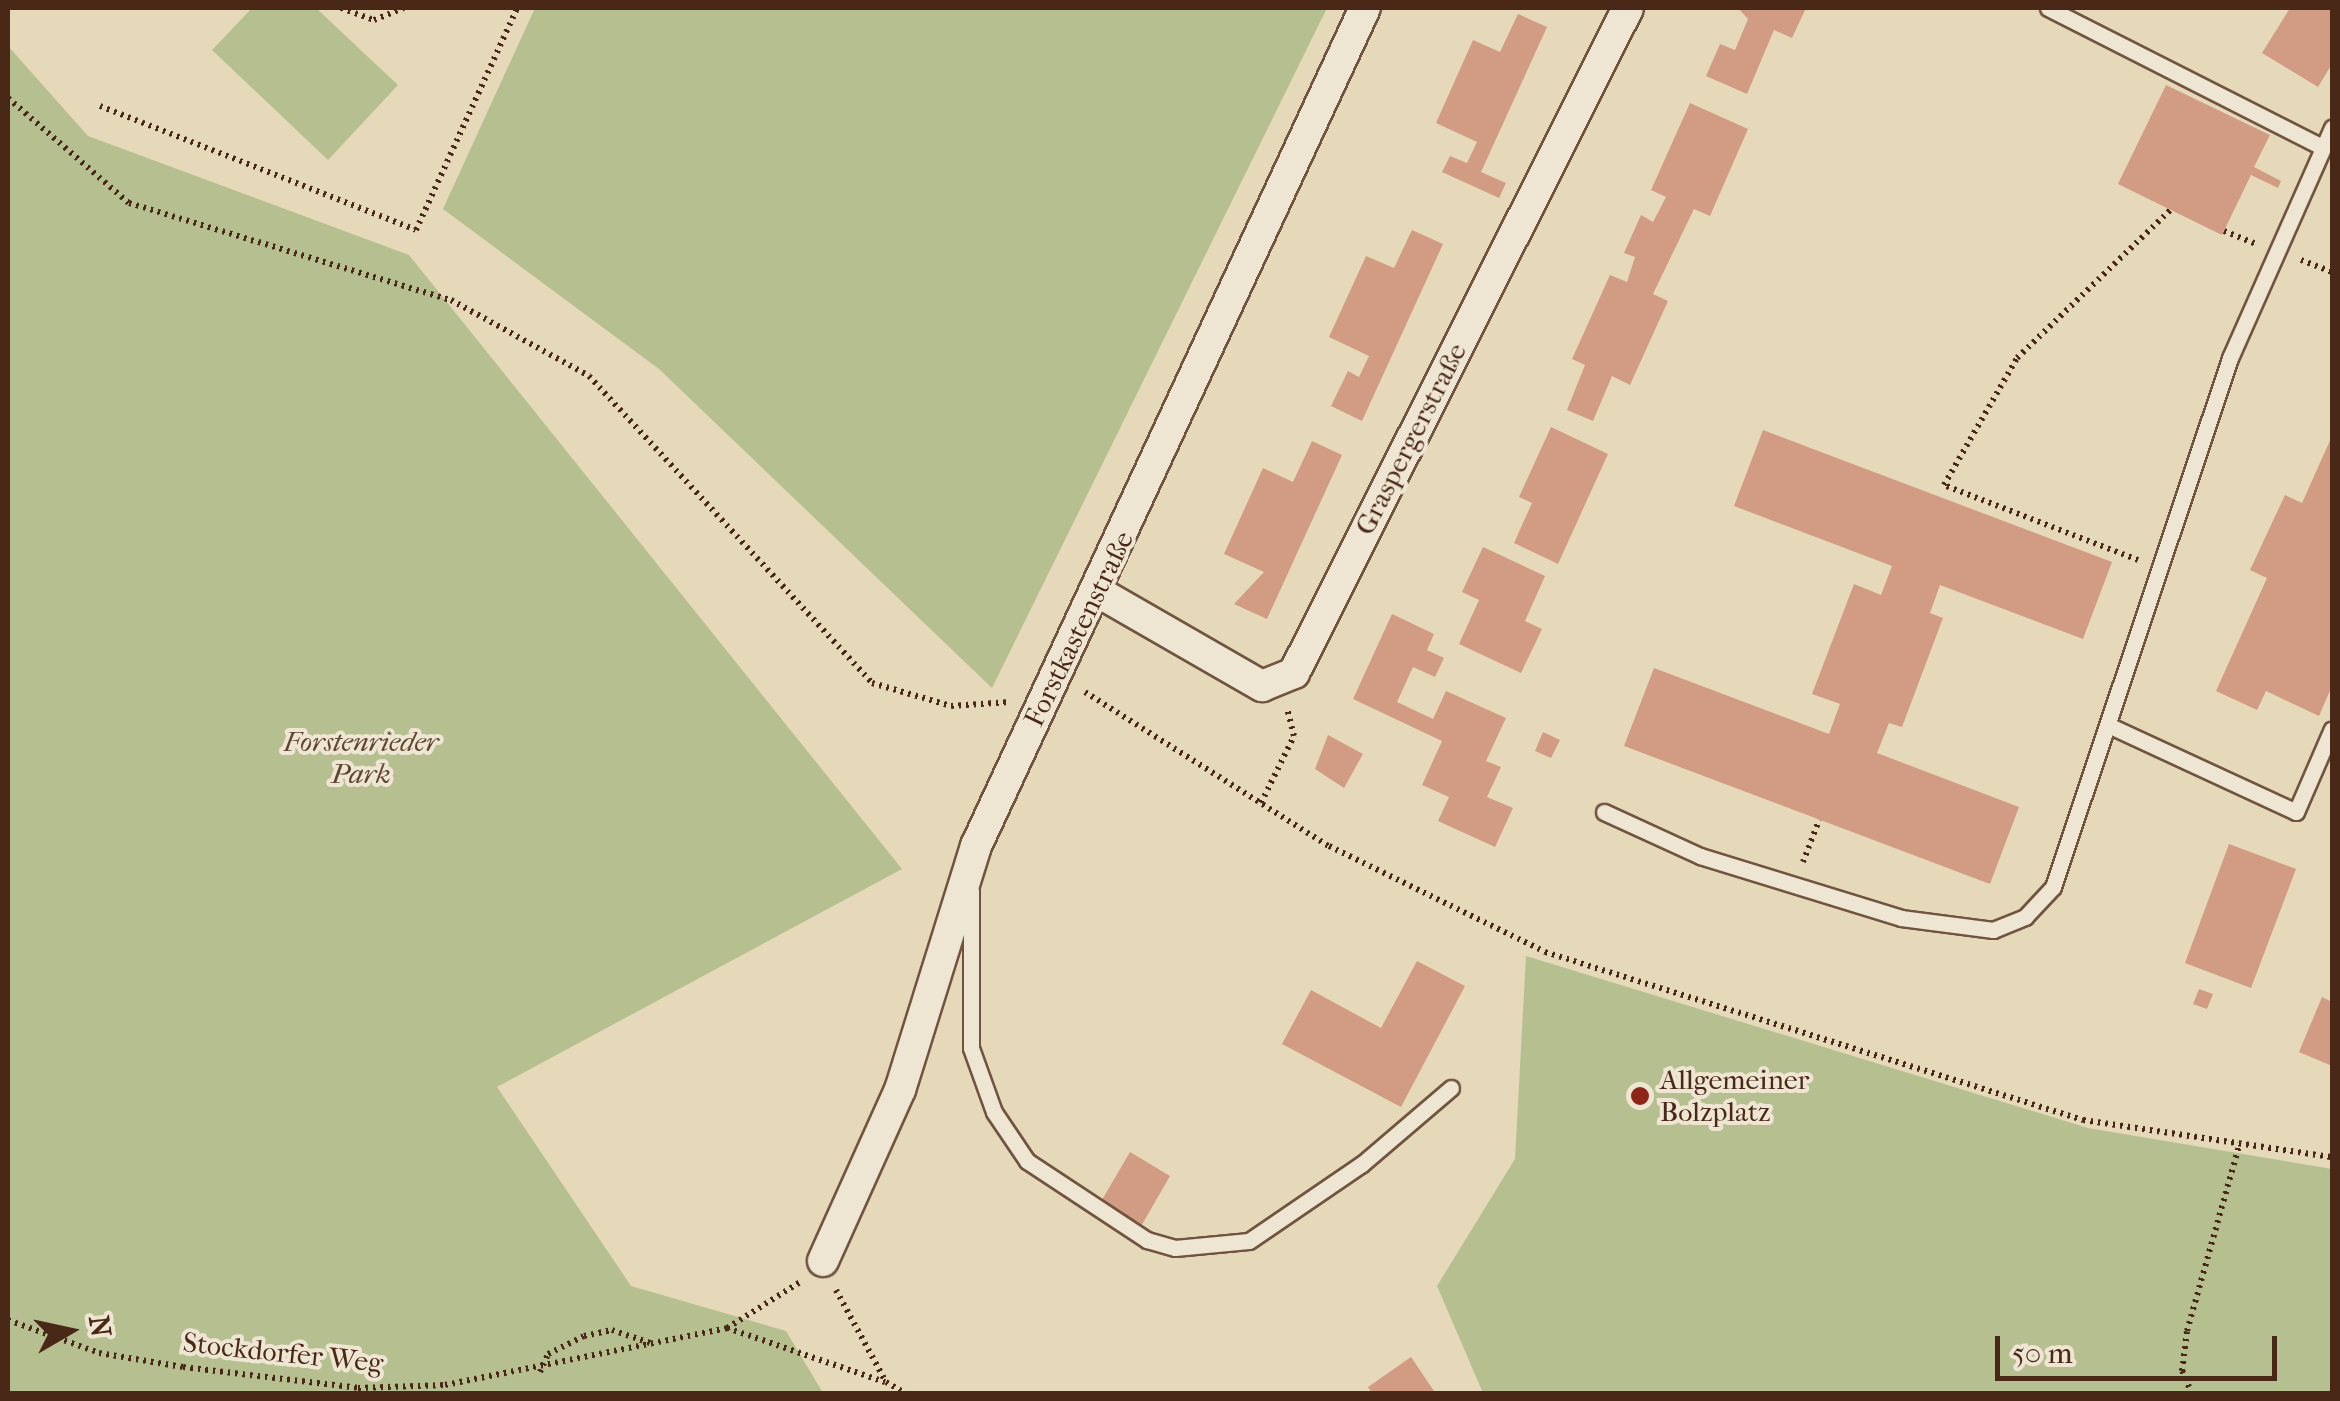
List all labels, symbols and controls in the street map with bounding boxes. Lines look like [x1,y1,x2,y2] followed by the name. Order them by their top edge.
[1348,337,1474,541] street label: Graspergerstraße
[1017,526,1141,732] street label: Forstkastenstraße
[284,725,438,791] park label: Forstenrieder Park
[1660,1063,1810,1129] place label: Allgemeiner Bolzplatz
[1629,1085,1651,1107] marker: Allgemeiner Bolzplatz
[20,1281,120,1381] north arrow
[82,1313,118,1339] text: N
[2000,1316,2282,1378] scale bar
[181,1326,385,1380] street label: Stockdorfer Weg
[2012,1336,2073,1371] text: 50 m

